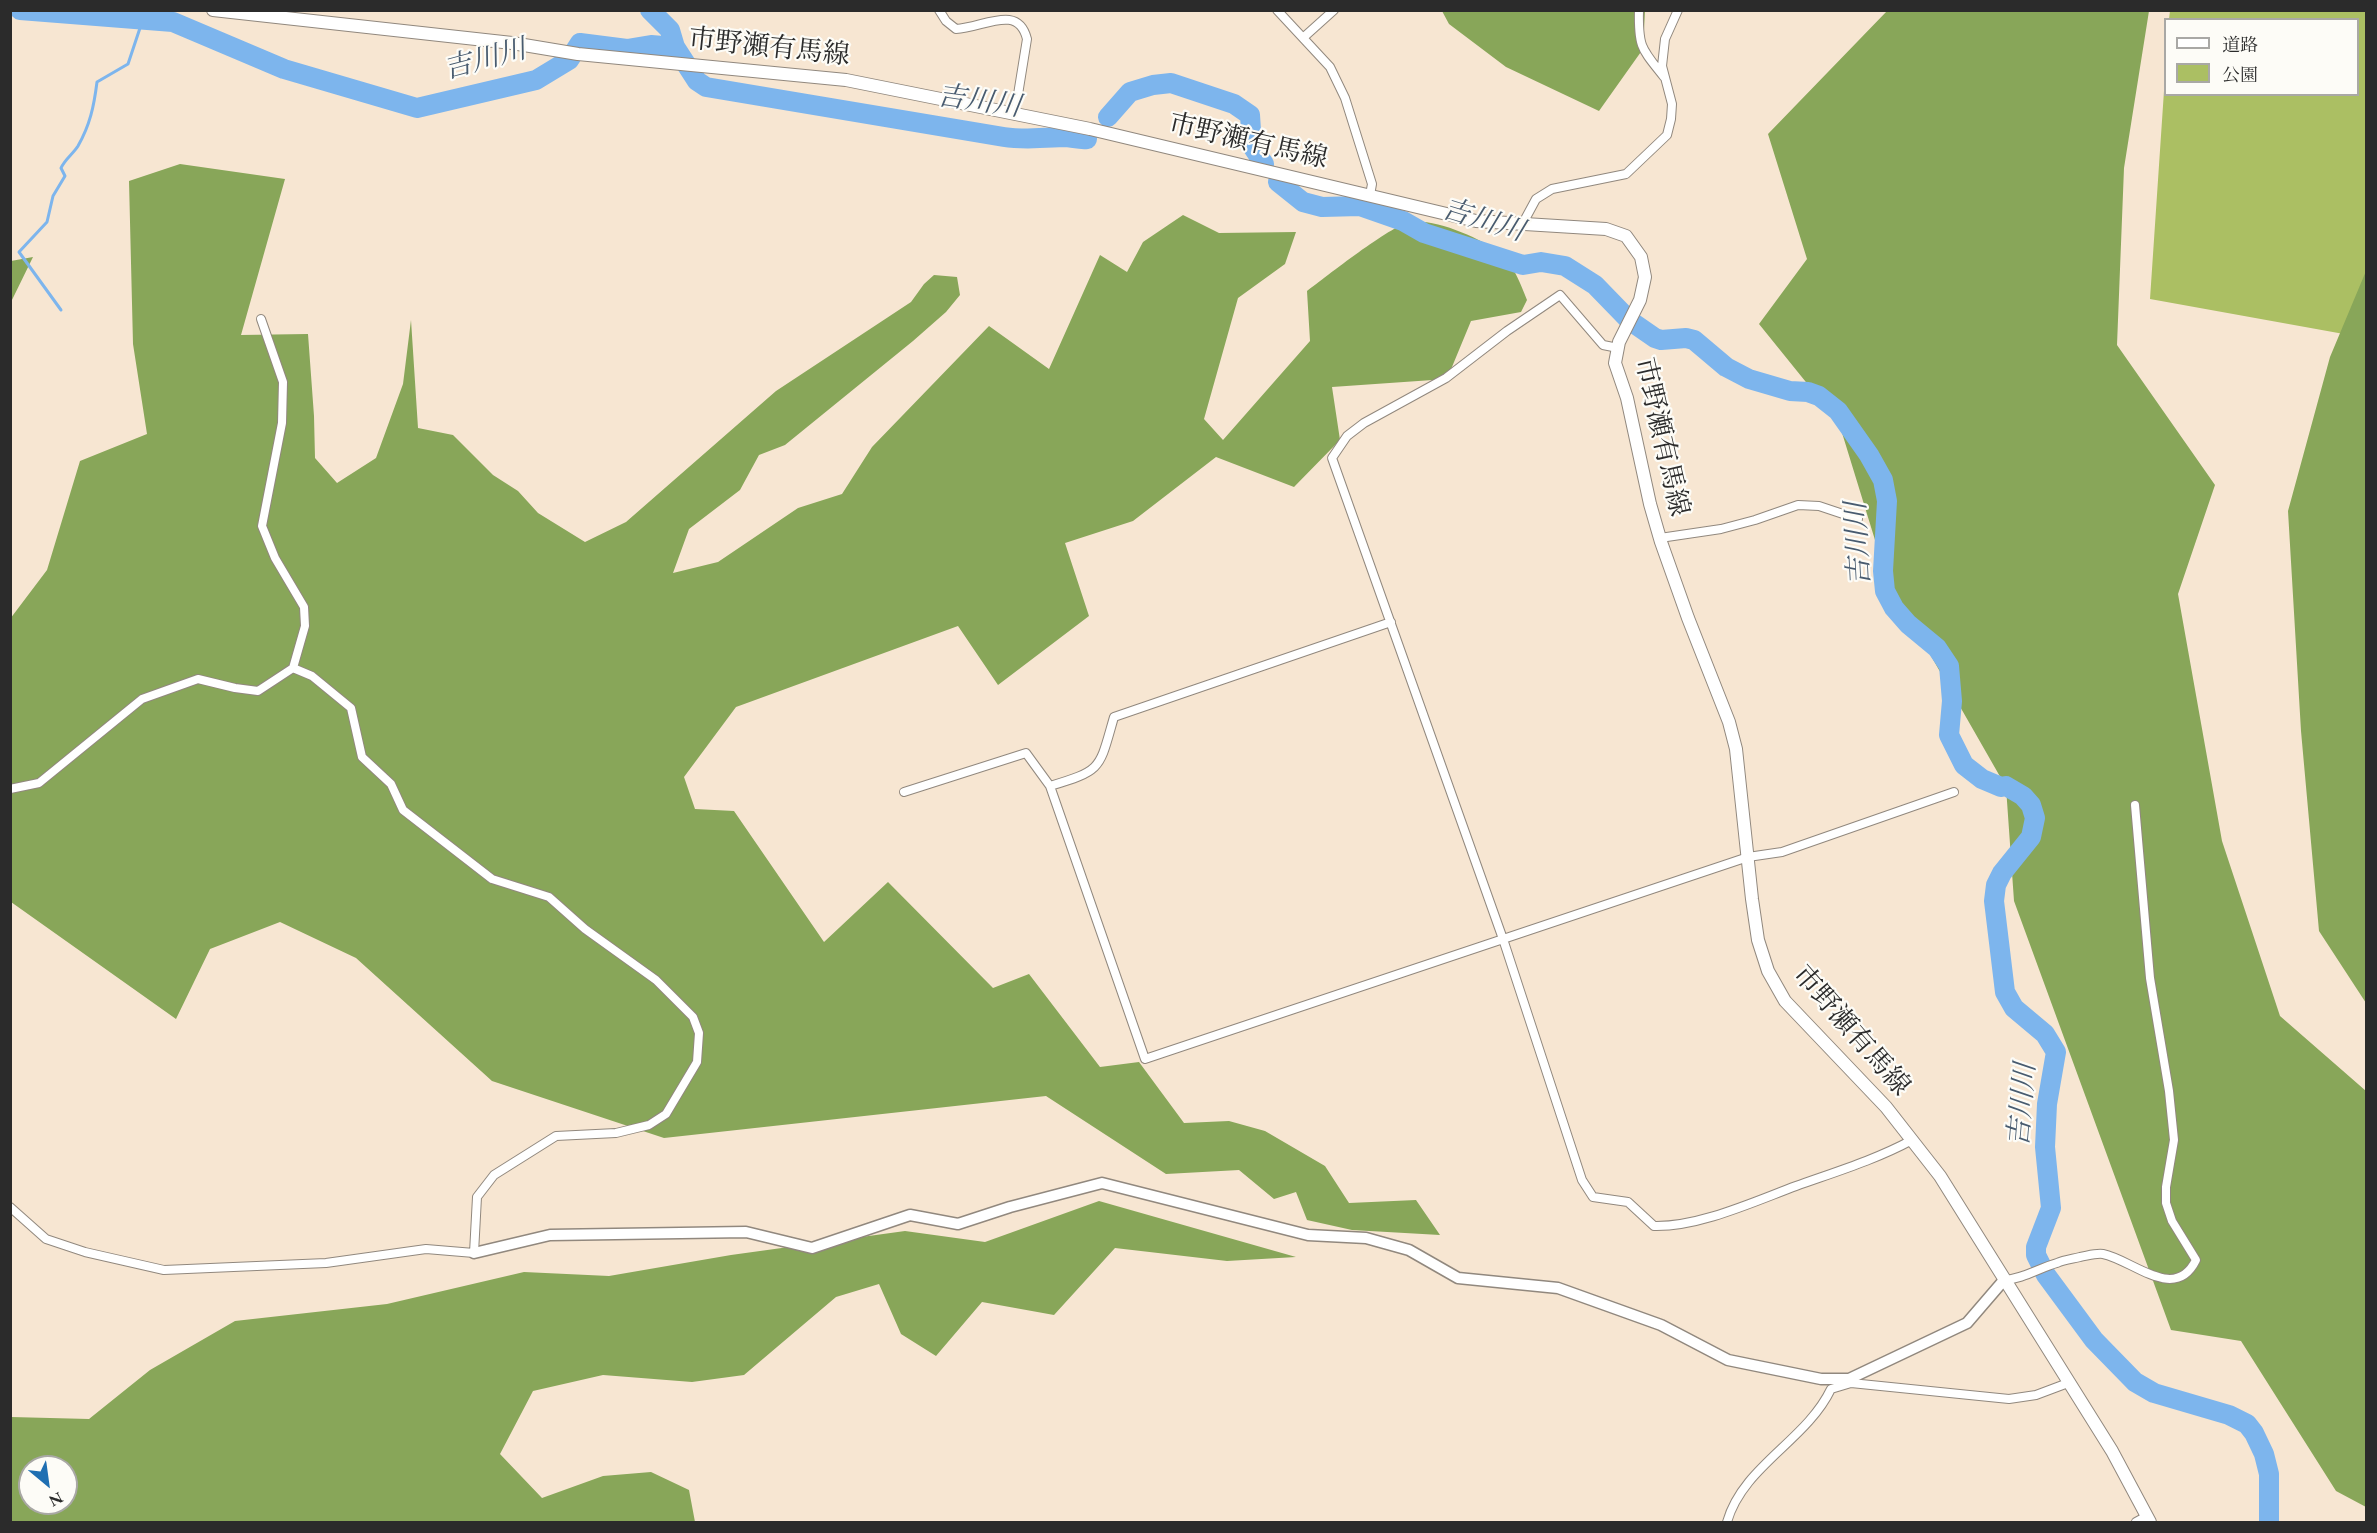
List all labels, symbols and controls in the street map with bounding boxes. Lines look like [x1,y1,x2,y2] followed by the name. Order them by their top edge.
[2164,18,2359,96] legend
[687,23,851,73] street label: 市野瀬有馬線
[440,33,530,87] water label: 吉川川
[2222,33,2258,56] text: 道路
[2222,63,2258,86] text: 公園
[935,80,1023,124] water label: 吉川川
[1165,108,1331,176] street label: 市野瀬有馬線
[1438,193,1528,249] water label: 吉川川
[1627,354,1695,520] street label: 市野瀬有馬線
[1840,501,1878,587] water label: 吉川川
[1786,959,1916,1103] street label: 市野瀬有馬線
[2003,1062,2043,1148] water label: 吉川川
[18,1455,78,1515] north arrow
[45,1487,67,1512] text: N

